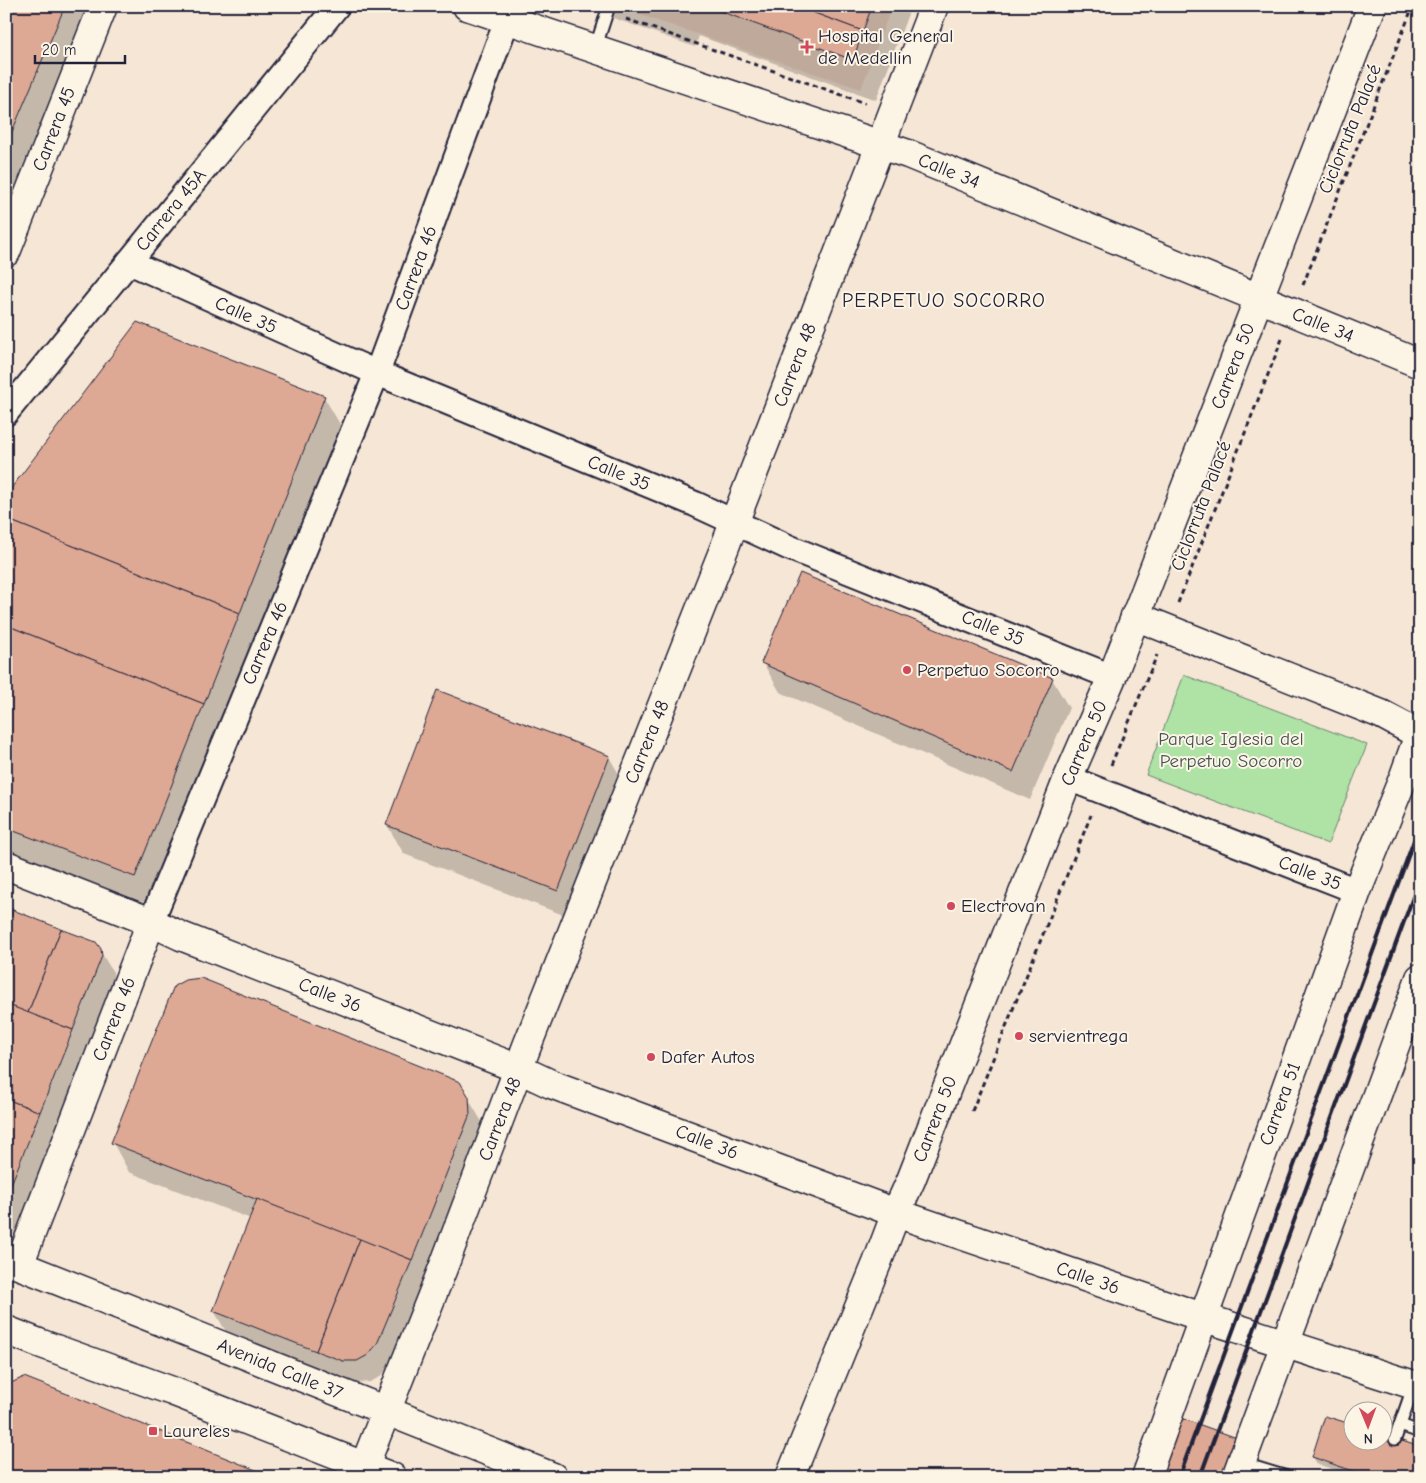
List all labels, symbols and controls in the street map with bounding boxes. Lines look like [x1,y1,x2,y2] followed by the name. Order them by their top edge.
[818,25,953,69] place label: Hospital General de Medellin
[35,32,125,64] scale bar
[800,40,814,54] marker: Hospital General de Medellin
[42,41,76,59] text: 20 m
[1314,61,1386,197] street label: Ciclorruta Palacé
[28,84,80,174] street label: Carrera 45
[915,149,983,193] street label: Calle 34
[131,164,211,256] street label: Carrera 45A
[391,223,441,313] street label: Carrera 46
[842,289,1046,312] district label: PERPETUO SOCORRO
[212,292,280,338] street label: Calle 35
[1289,303,1357,347] street label: Calle 34
[769,320,821,410] street label: Carrera 48
[1206,320,1260,412] street label: Carrera 50
[1166,438,1236,574] street label: Ciclorruta Palacé
[584,451,654,495] street label: Calle 35
[238,598,292,688] street label: Carrera 46
[958,606,1028,650] street label: Calle 35
[917,659,1060,681] place label: Perpetuo Socorro
[901,664,913,676] marker: Perpetuo Socorro
[620,697,674,787] street label: Carrera 48
[1056,697,1112,789] street label: Carrera 50
[1158,728,1304,772] park label: Parque Iglesia del Perpetuo Socorro
[1275,851,1345,895] street label: Calle 35
[961,895,1046,917] place label: Electrovan
[945,900,957,912] marker: Electrovan
[295,973,365,1017] street label: Calle 36
[88,974,140,1064] street label: Carrera 46
[1029,1025,1128,1047] place label: servientrega
[1013,1030,1025,1042] marker: servientrega
[661,1046,755,1068] place label: Dafer Autos
[645,1051,657,1063] marker: Dafer Autos
[1255,1059,1305,1149] street label: Carrera 51
[908,1073,962,1165] street label: Carrera 50
[474,1074,526,1164] street label: Carrera 48
[672,1120,742,1164] street label: Calle 36
[1053,1257,1123,1299] street label: Calle 36
[214,1334,346,1404] street label: Avenida Calle 37
[1344,1400,1394,1450] north arrow
[163,1420,230,1442] place label: Laureles
[147,1425,159,1437] marker: Laureles
[1364,1430,1373,1447] text: N

